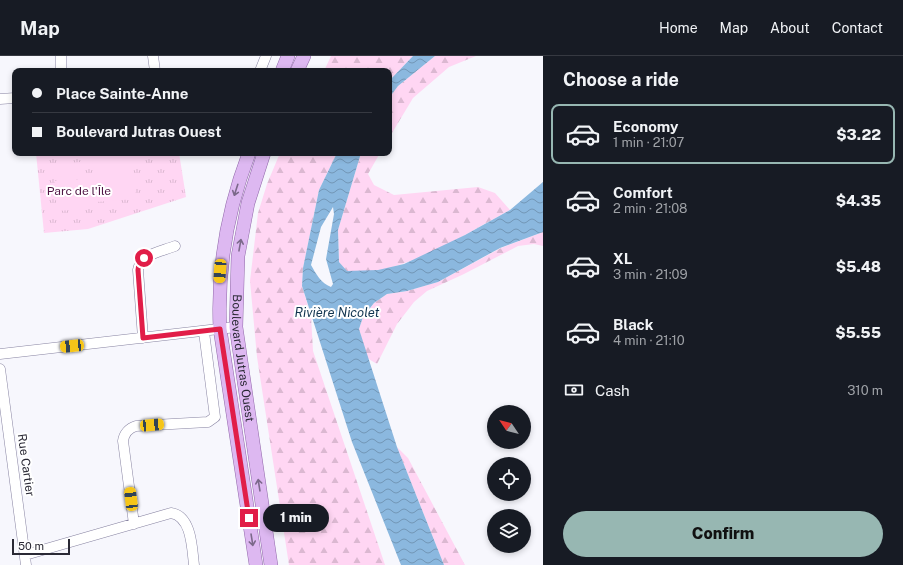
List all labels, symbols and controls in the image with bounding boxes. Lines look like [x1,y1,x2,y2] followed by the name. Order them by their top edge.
[20,17,60,39] text: Map
[659,20,698,36] text: Home
[720,20,748,36] text: Map
[770,20,810,36] text: About
[832,20,883,36] text: Contact
[563,69,679,90] text: Choose a ride
[56,85,188,102] text: Place Sainte-Anne
[565,116,601,152] icon: car
[613,118,678,135] text: Economy
[56,123,221,140] text: Boulevard Jutras Ouest
[836,126,881,143] text: $3.22
[613,135,684,150] text: 1 min · 21:07
[565,182,601,218] icon: car
[232,183,239,196] one-way arrow
[47,184,111,198] park label: Parc de l'Île
[613,184,673,201] text: Comfort
[836,192,881,209] text: $4.35
[613,201,687,216] text: 2 min · 21:08
[236,239,244,252] one-way arrow
[565,248,601,284] icon: car
[135,249,153,267] route start
[613,250,632,267] text: XL
[836,258,881,275] text: $5.48
[213,259,227,283] car
[613,267,688,282] text: 3 min · 21:09
[229,294,257,423] street label: Boulevard Jutras Ouest
[295,305,379,320] water label: Rivière Nicolet
[565,314,601,350] icon: car
[613,316,653,333] text: Black
[835,324,881,341] text: $5.55
[613,333,685,348] text: 4 min · 21:10
[59,339,85,353] car
[563,379,585,401] icon: cash
[595,382,630,399] text: Cash
[847,383,883,398] text: 310 m
[487,405,531,449] north arrow
[487,405,531,553] map controls
[140,418,164,432] car
[15,433,37,498] street label: Rue Cartier
[487,457,531,501] button: locate
[255,479,263,492] one-way arrow
[124,486,138,512] car
[263,504,329,532] callout: 1 min
[240,509,258,527] route end
[487,509,531,553] button: layers
[280,510,312,525] text: 1 min
[563,511,883,557] button: Confirm
[248,533,256,546] one-way arrow
[12,537,70,556] scale bar
[18,540,44,552] text: 50 m

